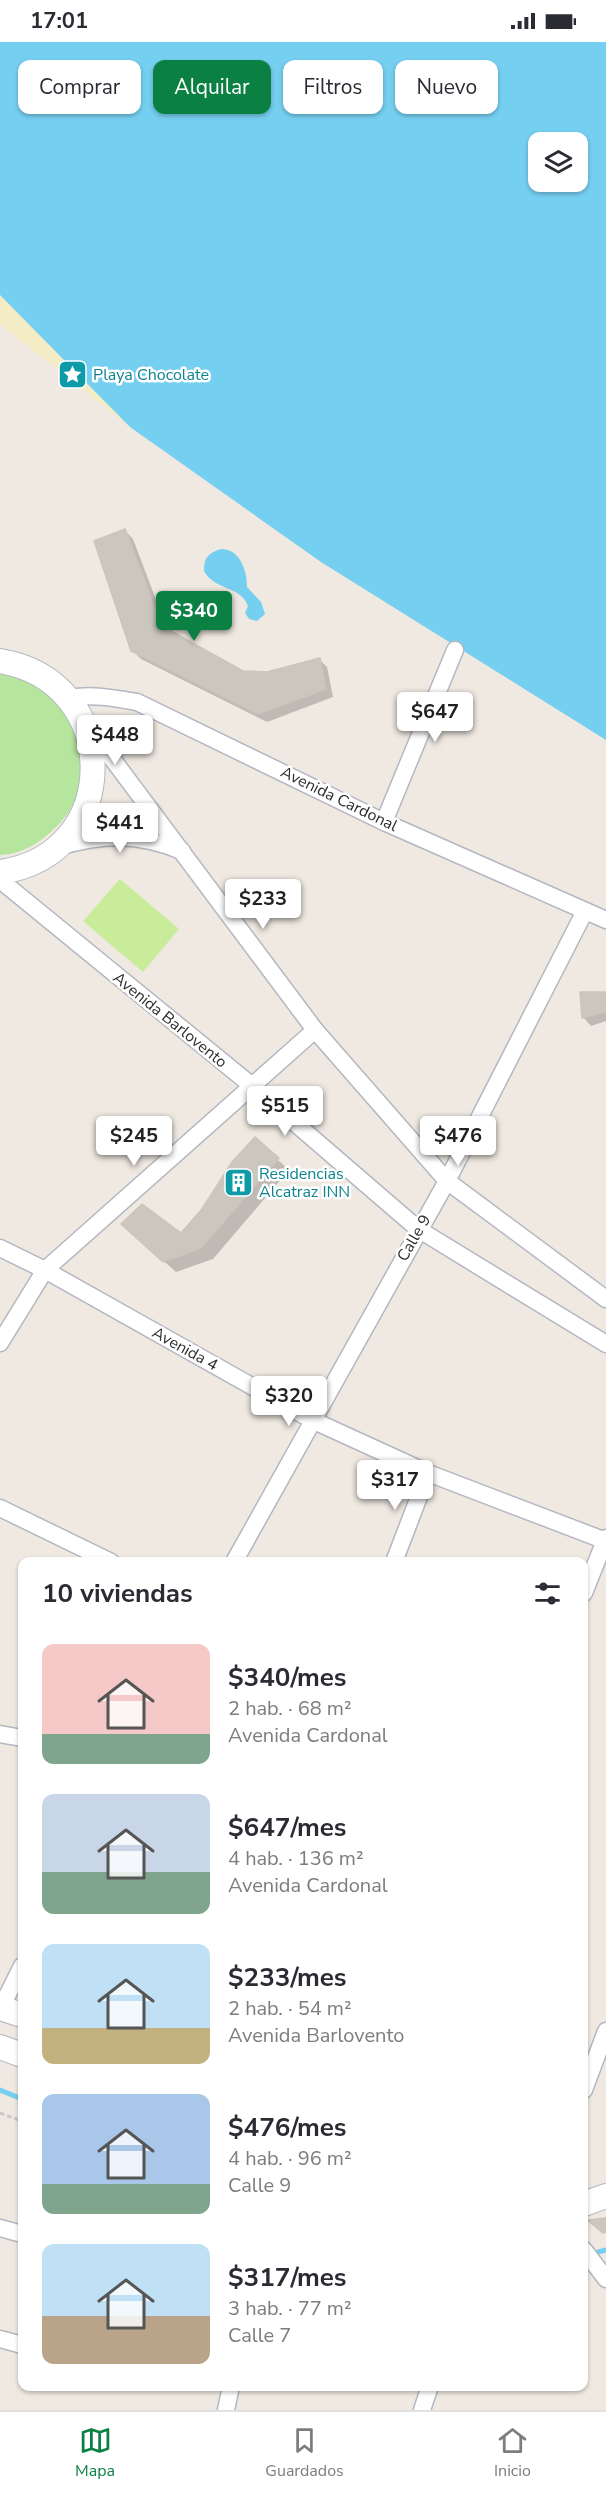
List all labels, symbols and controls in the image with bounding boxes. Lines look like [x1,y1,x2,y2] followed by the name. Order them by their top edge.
[30,6,88,36] text: 17:01
[18,60,141,114] chip: Comprar
[153,60,271,114] chip: Alquilar
[283,60,383,114] chip: Filtros
[395,60,498,114] chip: Nuevo
[528,132,588,192] map controls
[528,132,588,192] button: layers
[56,359,88,391] place icon: Playa Chocolate
[93,364,209,386] place label: Playa Chocolate
[158,591,230,642] pin: $340
[170,597,218,624] text: $340
[399,692,471,743] pin: $647
[411,698,459,725] text: $647
[79,715,151,766] pin: $448
[91,721,139,748] text: $448
[277,761,401,837] street label: Avenida Cardonal
[84,803,156,854] pin: $441
[96,809,144,836] text: $441
[227,879,299,930] pin: $233
[239,885,287,912] text: $233
[108,967,232,1073] street label: Avenida Barlovento
[249,1086,321,1137] pin: $515
[261,1092,309,1119] text: $515
[98,1116,170,1167] pin: $245
[422,1116,494,1167] pin: $476
[110,1122,158,1149] text: $245
[434,1122,482,1149] text: $476
[259,1163,350,1203] place label: Residencias Alcatraz INN
[222,1167,254,1199] building icon: Residencias Alcatraz INN
[392,1211,436,1265] street label: Calle 9
[148,1322,222,1376] street label: Avenida 4
[253,1376,325,1427] pin: $320
[265,1382,313,1409] text: $320
[359,1460,431,1511] pin: $317
[371,1466,419,1493] text: $317
[42,1576,193,1611] text: 10 viviendas
[531,1577,564,1610] icon: filters
[228,1660,347,1695] text: $340/mes
[90,1668,162,1740] icon: home
[228,1695,352,1722] text: 2 hab. · 68 m²
[228,1722,388,1749] text: Avenida Cardonal
[228,1810,347,1845] text: $647/mes
[90,1818,162,1890] icon: home
[228,1845,364,1872] text: 4 hab. · 136 m²
[228,1872,388,1899] text: Avenida Cardonal
[228,1960,347,1995] text: $233/mes
[90,1968,162,2040] icon: home
[228,1995,352,2022] text: 2 hab. · 54 m²
[228,2022,405,2049] text: Avenida Barlovento
[228,2110,347,2145] text: $476/mes
[90,2118,162,2190] icon: home
[228,2145,352,2172] text: 4 hab. · 96 m²
[228,2172,291,2199] text: Calle 9
[228,2260,347,2295] text: $317/mes
[90,2268,162,2340] icon: home
[228,2295,352,2322] text: 3 hab. · 77 m²
[228,2322,291,2349] text: Calle 7
[75,2424,115,2482] tab: Mapa
[265,2424,344,2482] tab: Guardados
[494,2424,531,2482] tab: Inicio

